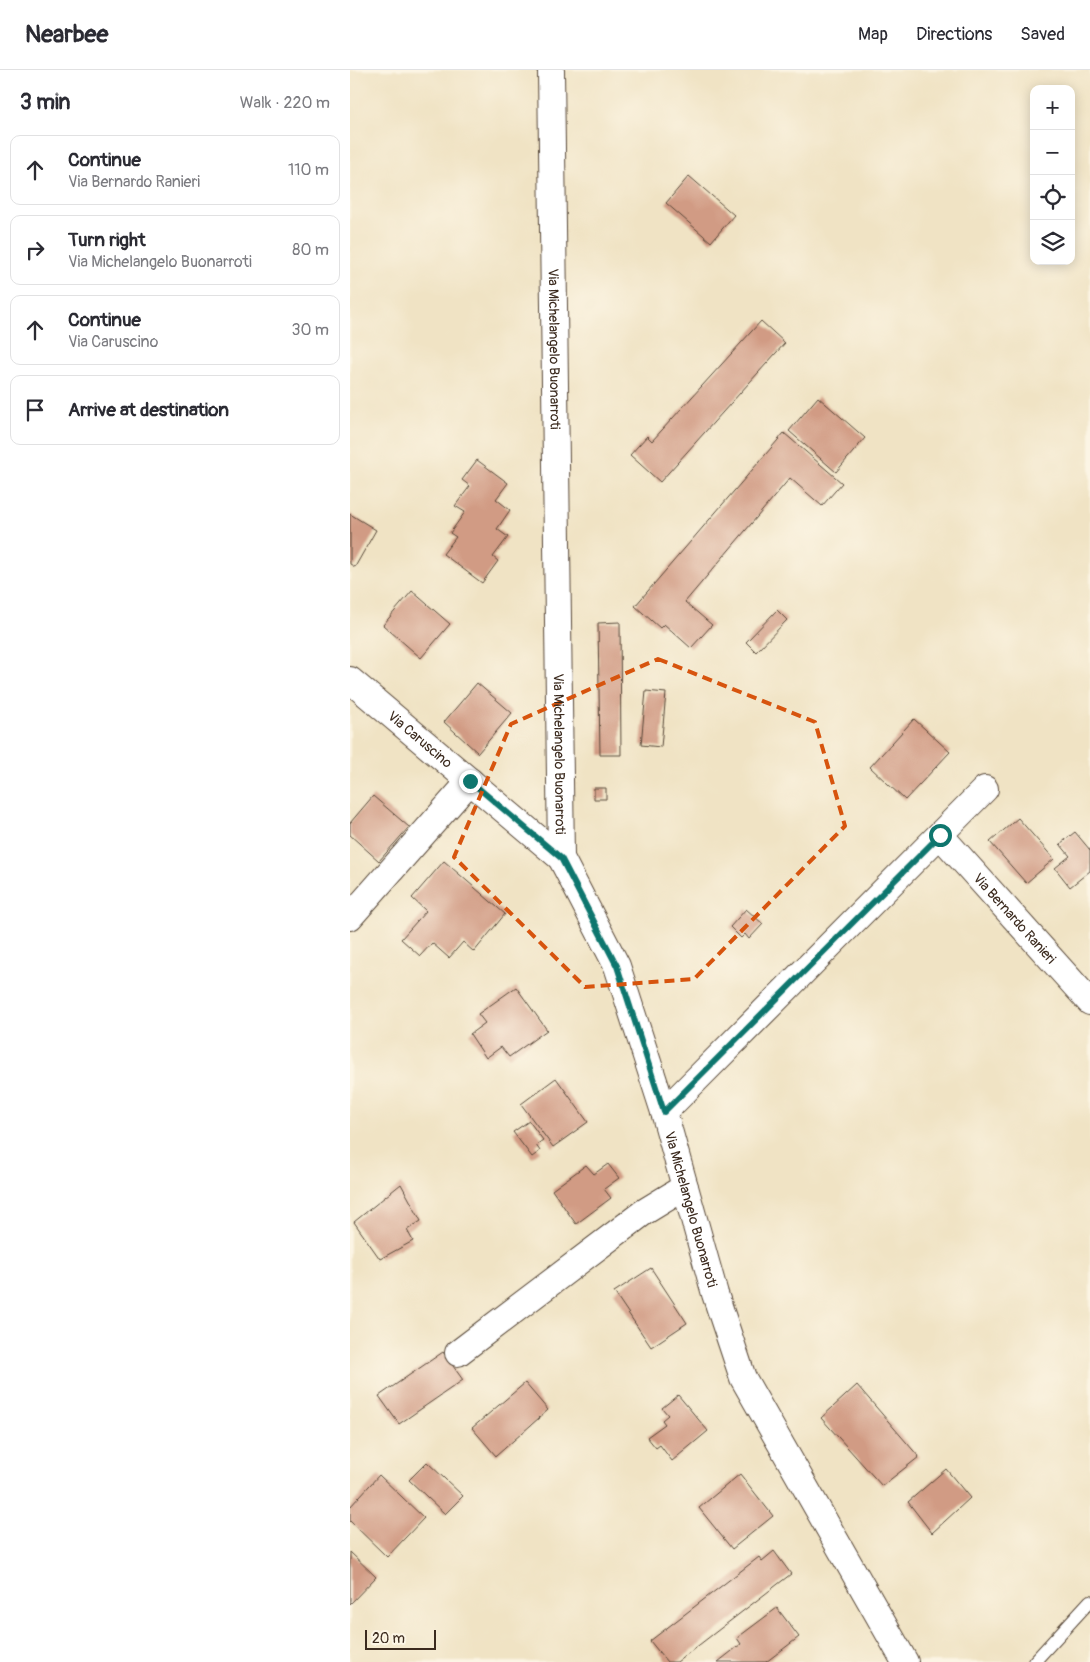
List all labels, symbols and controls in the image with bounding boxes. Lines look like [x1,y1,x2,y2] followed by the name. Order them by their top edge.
[25,20,108,49] text: Nearbee
[858,23,888,46] text: Map
[916,23,992,46] text: Directions
[1020,23,1065,46] text: Saved
[1030,85,1075,265] map controls
[1030,85,1075,130] button: +
[20,89,70,116] text: 3 min
[240,93,330,113] text: Walk · 220 m
[1030,130,1075,175] button: −
[68,148,141,172] text: Continue
[21,156,49,184] icon: ahead
[288,160,329,180] text: 110 m
[68,172,200,192] text: Via Bernardo Ranieri
[1030,175,1075,220] button: locate
[1030,220,1075,265] button: layers
[68,228,146,252] text: Turn right
[21,236,49,264] icon: right
[292,240,329,260] text: 80 m
[68,252,252,272] text: Via Michelangelo Buonarroti
[545,268,564,430] street label: Via Michelangelo Buonarroti
[68,308,141,332] text: Continue
[21,316,49,344] icon: ahead
[291,320,329,340] text: 30 m
[68,332,158,352] text: Via Caruscino
[21,396,49,424] icon: arrive
[68,398,229,422] text: Arrive at destination
[550,673,569,835] street label: Via Michelangelo Buonarroti
[385,707,456,772] street label: Via Caruscino
[459,770,482,793] route end
[929,824,952,847] route start
[970,870,1060,967] street label: Via Bernardo Ranieri
[661,1129,721,1290] street label: Via Michelangelo Buonarroti
[365,1627,436,1650] scale bar
[372,1630,405,1647] text: 20 m

